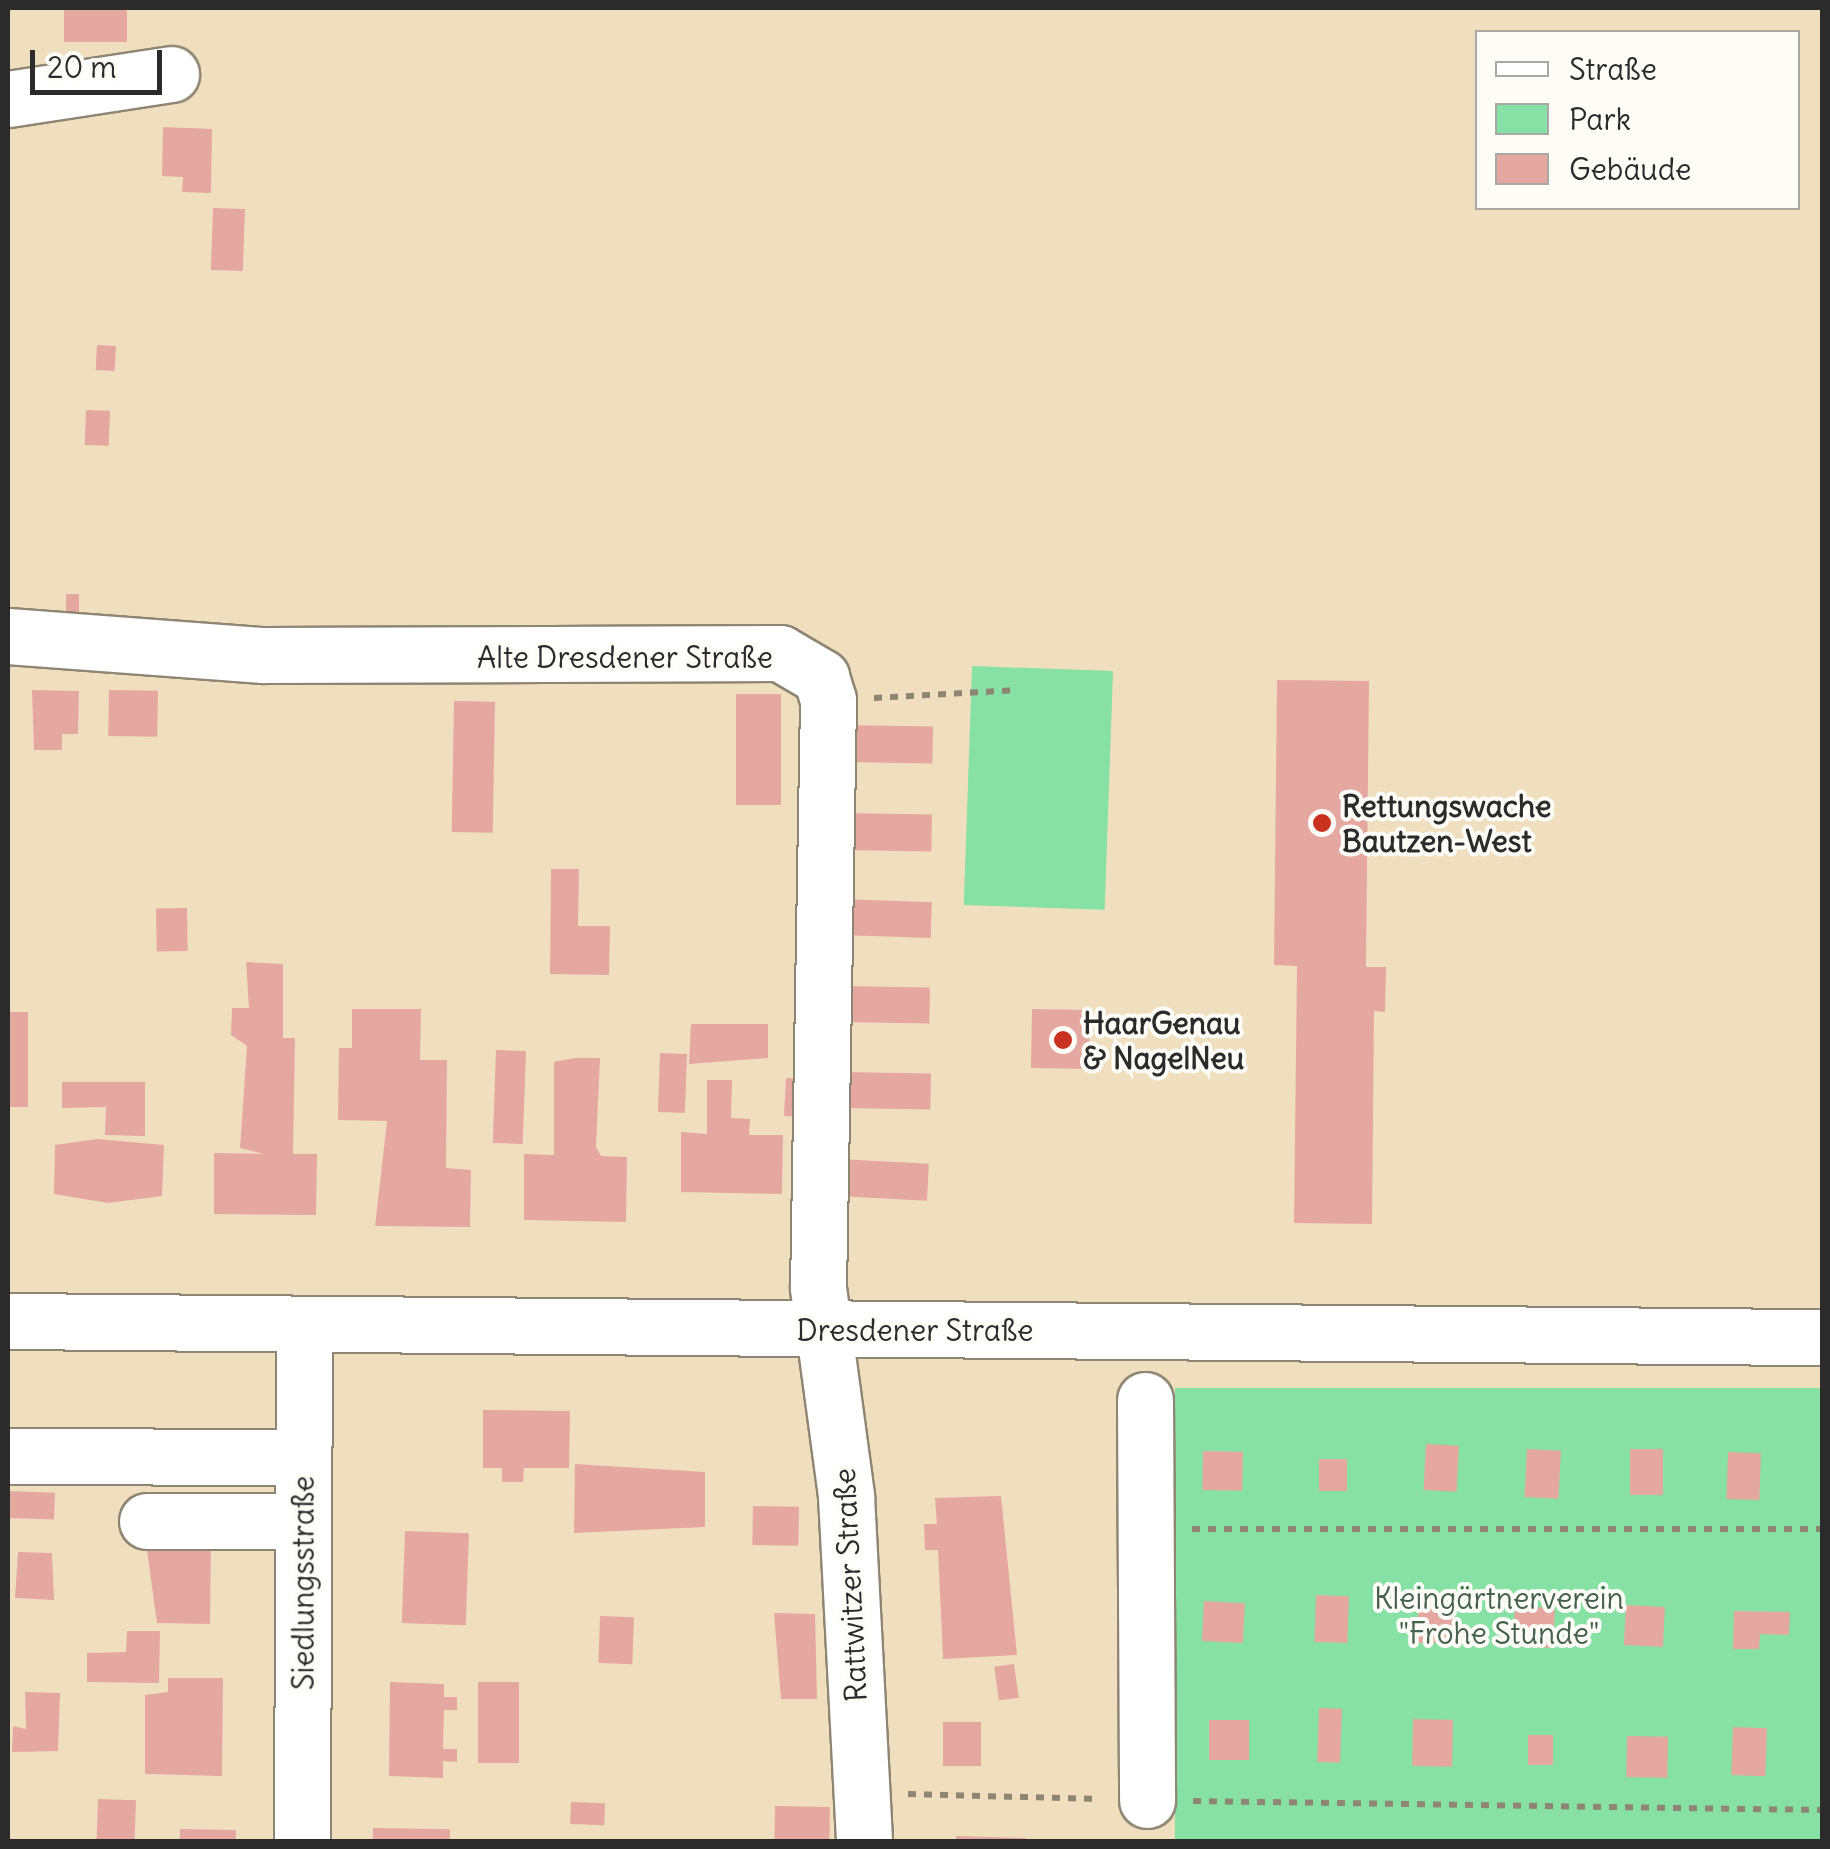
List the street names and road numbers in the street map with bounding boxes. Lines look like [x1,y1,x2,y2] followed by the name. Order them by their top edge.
[477,639,773,675] street label: Alte Dresdener Straße
[797,1312,1033,1348] street label: Dresdener Straße
[826,1467,874,1703] street label: Rattwitzer Straße
[285,1476,321,1690] street label: Siedlungsstraße

